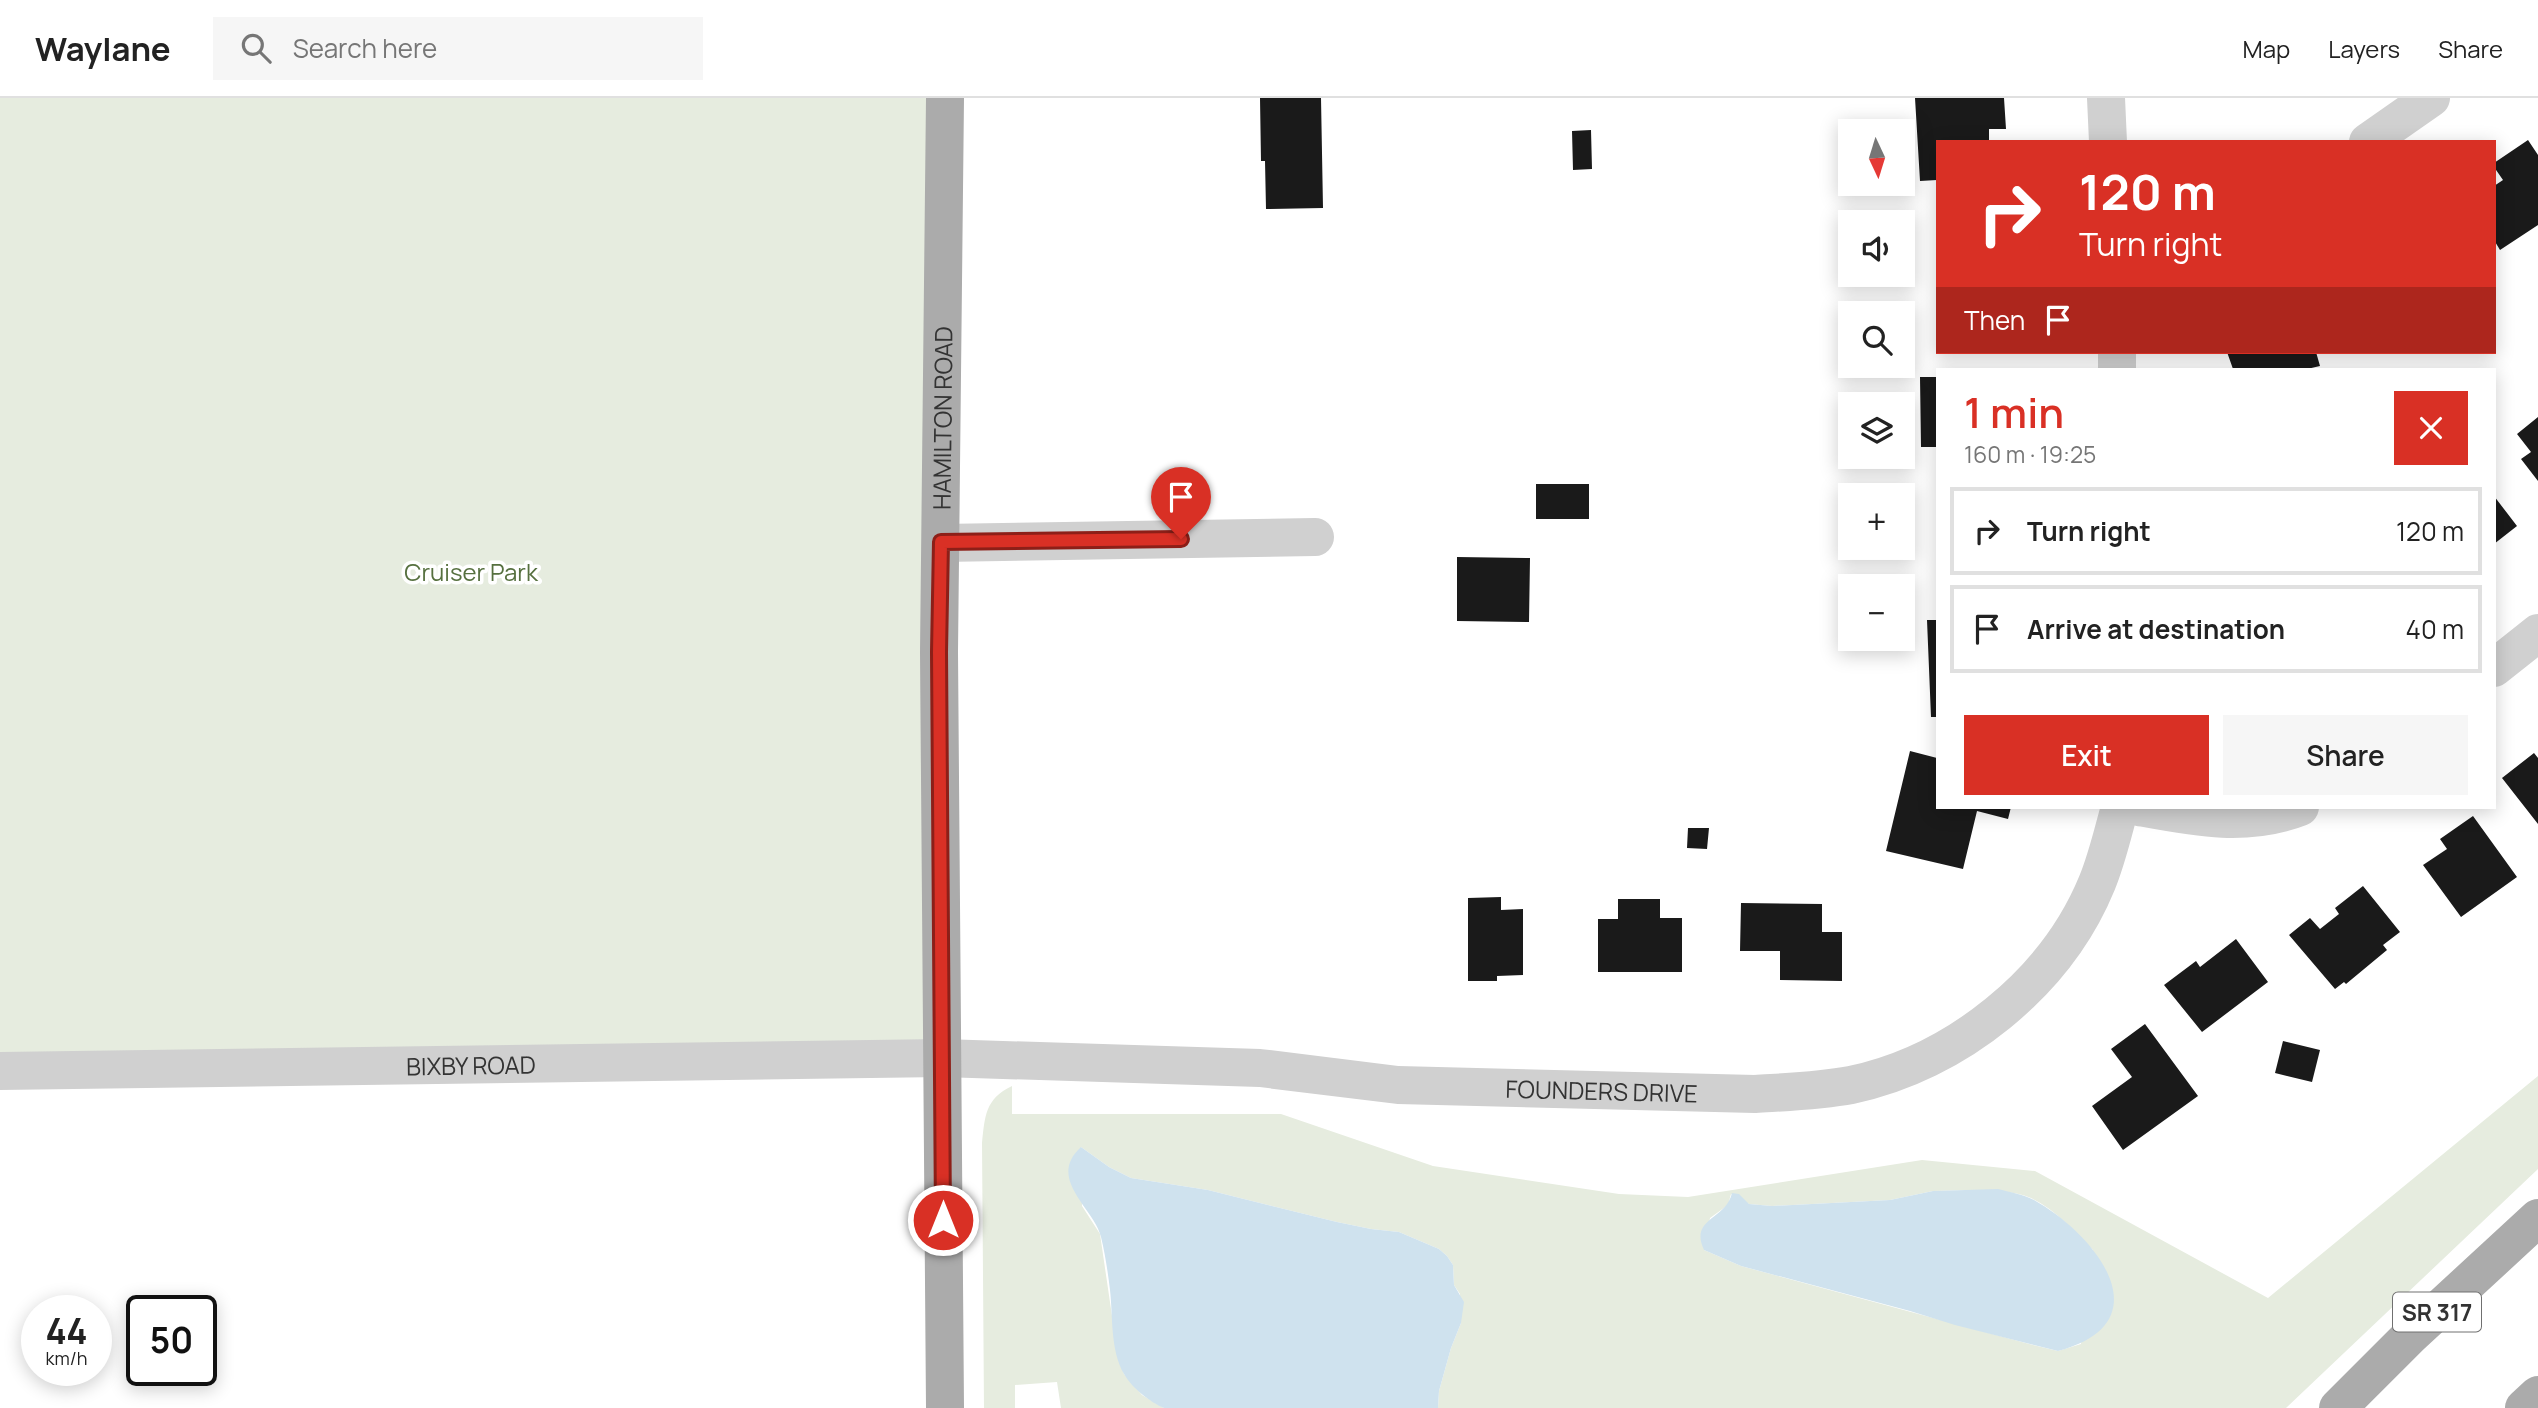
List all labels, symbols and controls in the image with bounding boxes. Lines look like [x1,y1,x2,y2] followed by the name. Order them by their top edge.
[213,17,703,80] search box
[35,26,171,71] text: Waylane
[237,29,275,67] icon: search
[293,30,437,66] text: Search here
[2243,32,2290,65] text: Map
[2328,32,2400,65] text: Layers
[2438,32,2503,65] text: Share
[1838,119,1914,196] north arrow
[1838,119,1915,651] map controls
[2079,158,2216,225] text: 120 m
[1964,168,2055,259] icon: right
[1838,210,1915,287] button: sound
[2079,222,2222,266] text: Turn right
[1838,301,1915,378] button: search
[2039,301,2077,339] icon: arrive
[1964,302,2025,338] text: Then
[924,326,959,510] street label: HAMILTON ROAD
[1964,383,2064,441] text: 1 min
[2394,391,2468,465] button: close
[1838,392,1915,469] button: layers
[1964,438,2096,470] text: 160 m · 19:25
[1151,467,1211,539] pin
[1162,478,1200,516] icon: arrive
[1838,483,1915,560] button: +
[1968,512,2006,550] icon: right
[2027,513,2151,549] text: Turn right
[2396,513,2464,549] text: 120 m
[404,555,539,588] park label: Cruiser Park
[1838,574,1915,651] button: −
[1968,610,2006,648] icon: arrive
[2027,611,2285,647] text: Arrive at destination
[2406,611,2464,647] text: 40 m
[1964,715,2209,795] button: Exit
[2223,715,2468,795] button: Share
[406,1047,536,1082] street label: BIXBY ROAD
[1505,1071,1698,1109] street label: FOUNDERS DRIVE
[906,1183,980,1257] position arrow
[2393,1292,2481,1331] road number: SR 317
[126,1295,217,1386] speed limit sign: 50
[45,1307,88,1355] text: 44
[46,1346,87,1370] text: km/h

